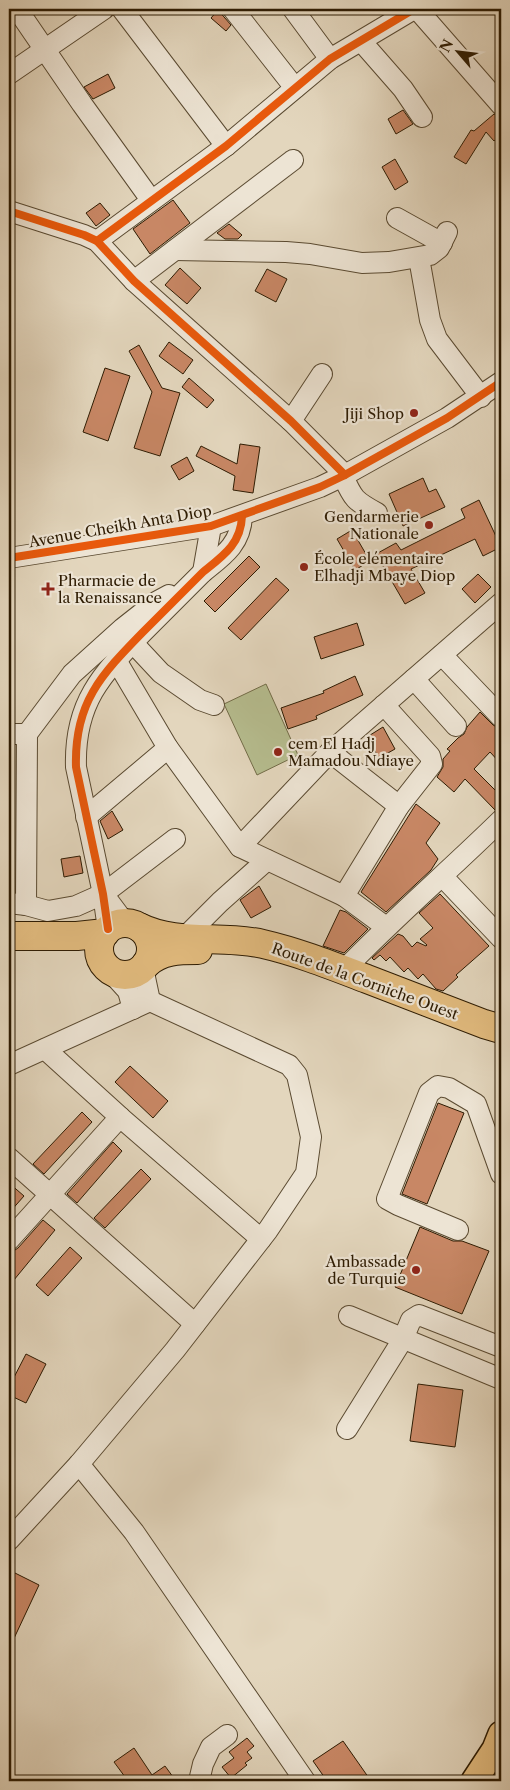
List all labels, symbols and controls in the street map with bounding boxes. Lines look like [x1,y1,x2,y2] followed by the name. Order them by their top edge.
[432,28,482,78] north arrow
[436,36,457,55] text: N
[342,404,404,423] place label: Jiji Shop
[408,407,420,419] marker: Jiji Shop
[26,501,213,552] street label: Avenue Cheikh Anta Diop
[324,507,419,543] place label: Gendarmerie Nationale
[423,519,435,531] marker: Gendarmerie Nationale
[314,549,455,585] place label: École elémentaire Elhadji Mbaye Diop
[298,561,310,573] marker: École elémentaire Elhadji Mbaye Diop
[58,571,162,607] place label: Pharmacie de la Renaissance
[42,583,54,595] marker: Pharmacie de la Renaissance
[288,734,414,770] place label: cem El Hadj Mamadou Ndiaye
[272,746,284,758] marker: cem El Hadj Mamadou Ndiaye
[269,938,462,1024] street label: Route de la Corniche Ouest
[324,1252,406,1288] place label: Ambassade de Turquie
[410,1264,422,1276] marker: Ambassade de Turquie

